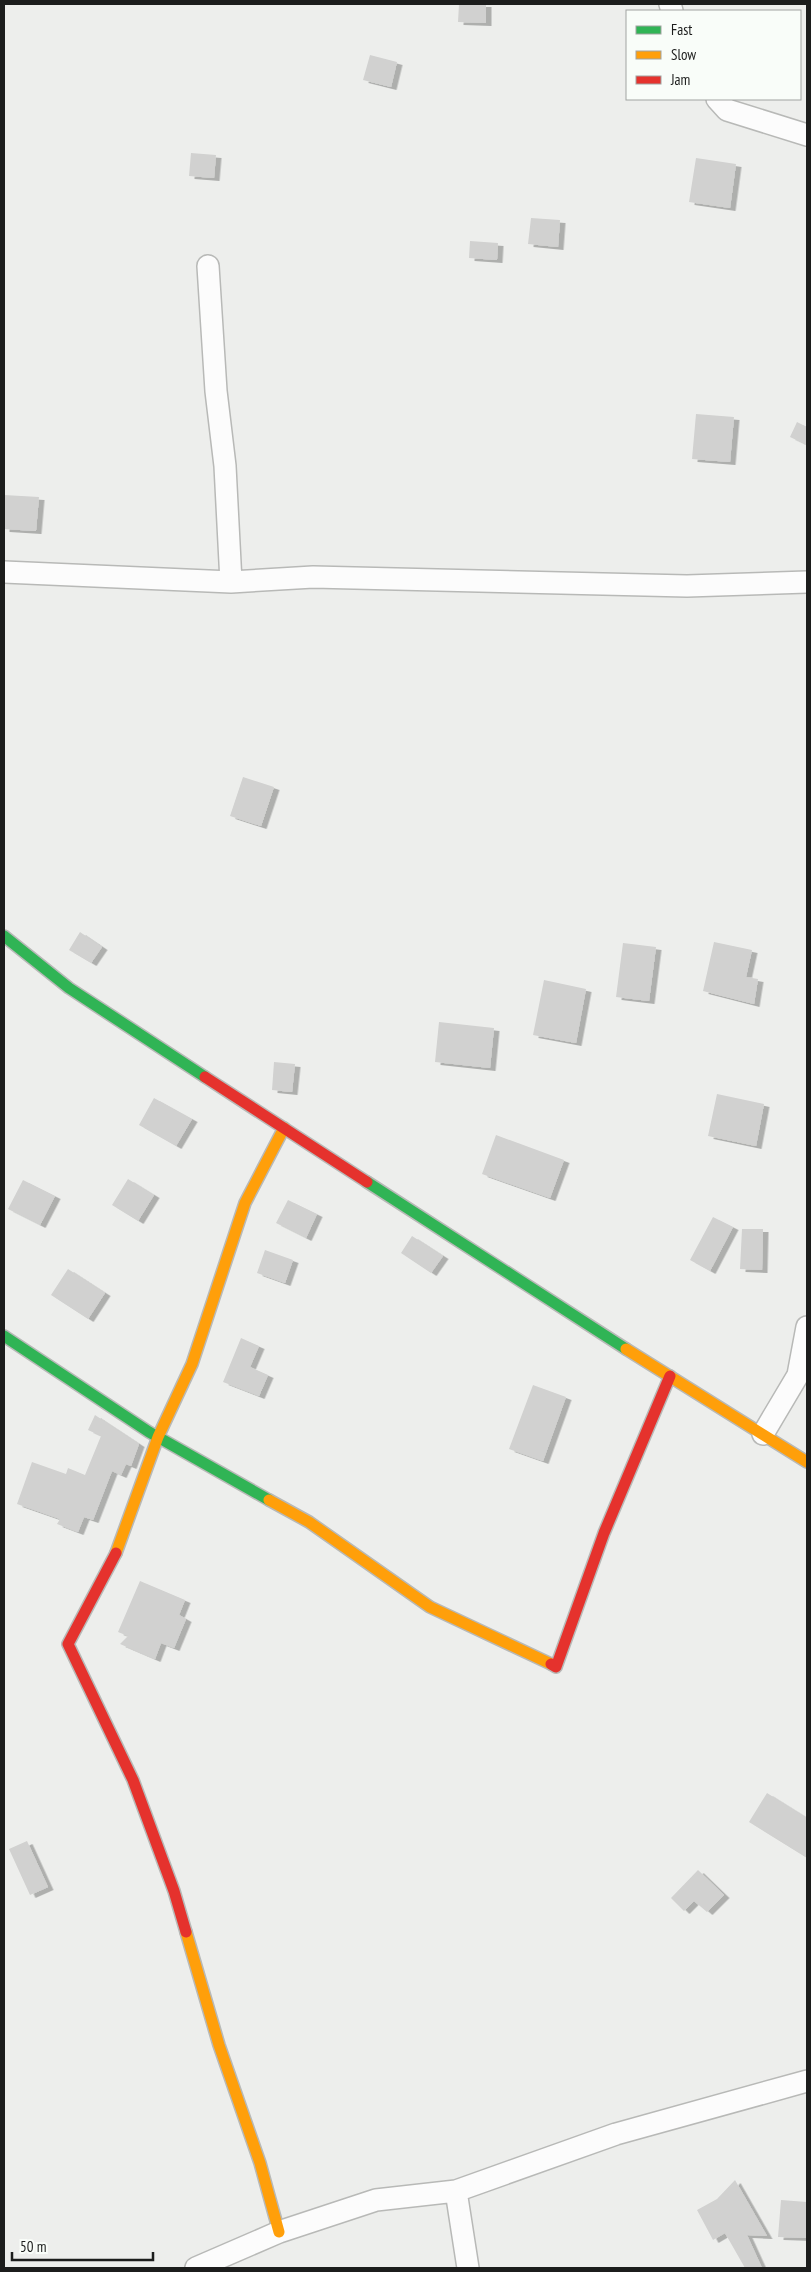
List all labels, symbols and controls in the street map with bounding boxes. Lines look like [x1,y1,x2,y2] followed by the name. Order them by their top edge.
[626,10,801,100] legend
[671,20,692,39] text: Fast
[671,45,696,64] text: Slow
[670,70,690,89] text: Jam
[12,2230,154,2262] scale bar
[20,2237,46,2256] text: 50 m

